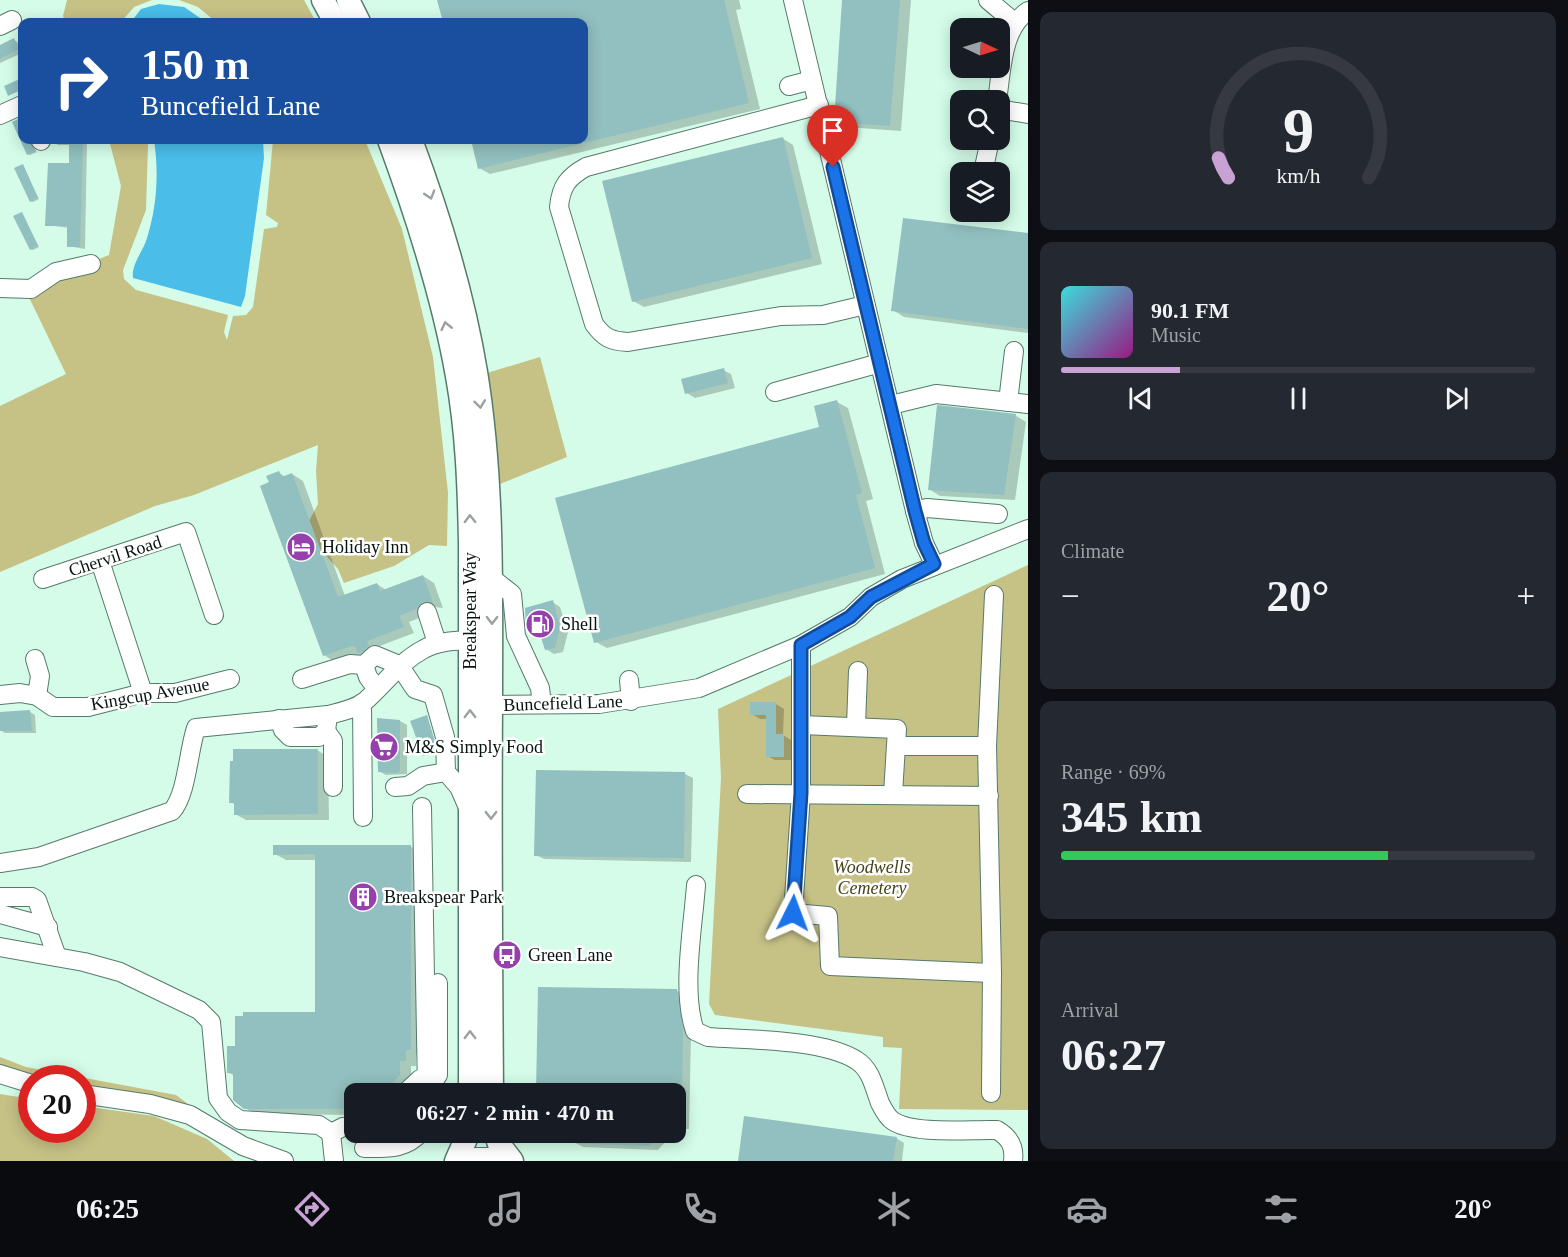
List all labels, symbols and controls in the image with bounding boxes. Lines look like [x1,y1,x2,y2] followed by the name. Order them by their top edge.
[950,18,1010,78] north arrow
[950,18,1010,222] map controls
[42,42,120,120] icon: right
[141,42,250,88] text: 150 m
[950,90,1010,150] button: search
[141,91,320,121] text: Buncefield Lane
[1282,96,1314,165] text: 9
[807,105,858,167] pin
[816,114,849,147] icon: arrive
[950,162,1010,222] button: layers
[1276,164,1320,188] text: km/h
[423,189,435,200] one-way arrow
[1151,298,1229,323] text: 90.1 FM
[440,321,453,331] one-way arrow
[1151,324,1201,346] text: Music
[1124,382,1157,415] icon: previous
[1282,382,1315,415] icon: pause
[1440,382,1473,415] icon: next
[474,400,486,409] one-way arrow
[464,515,476,524] one-way arrow
[285,531,317,563] hotel icon: Holiday Inn
[66,532,164,580] street label: Chervil Road
[322,537,408,557] place label: Holiday Inn
[1061,540,1124,562] text: Climate
[460,552,480,670] street label: Breakspear Way
[1267,571,1330,621] text: 20°
[1061,578,1080,614] text: −
[1516,578,1535,614] text: +
[524,608,556,640] fuel station icon: Shell
[561,614,598,634] place label: Shell
[486,615,498,624] one-way arrow
[89,674,211,714] street label: Kingcup Avenue
[503,691,623,715] street label: Buncefield Lane
[464,710,476,719] one-way arrow
[368,731,400,763] supermarket icon: M&S Simply Food
[405,737,543,757] place label: M&S Simply Food
[1061,761,1165,783] text: Range · 69%
[1061,792,1202,842] text: 345 km
[485,810,497,819] one-way arrow
[833,857,911,898] park label: Woodwells Cemetery
[347,881,379,913] building icon: Breakspear Park
[761,881,825,945] position arrow
[384,887,502,907] place label: Breakspear Park
[491,939,523,971] bus stop icon: Green Lane
[528,945,612,965] place label: Green Lane
[1061,999,1119,1021] text: Arrival
[1061,1030,1166,1080] text: 06:27
[464,1031,476,1040] one-way arrow
[18,1065,96,1143] speed limit sign: 20
[416,1100,614,1125] text: 06:27 · 2 min · 470 m
[291,1188,333,1230] icon: directions
[485,1188,527,1230] icon: music
[679,1188,721,1230] icon: phone
[873,1188,915,1230] icon: climate
[1066,1188,1108,1230] icon: car
[1260,1188,1302,1230] icon: filters
[76,1194,139,1224] text: 06:25
[1454,1194,1492,1224] text: 20°

